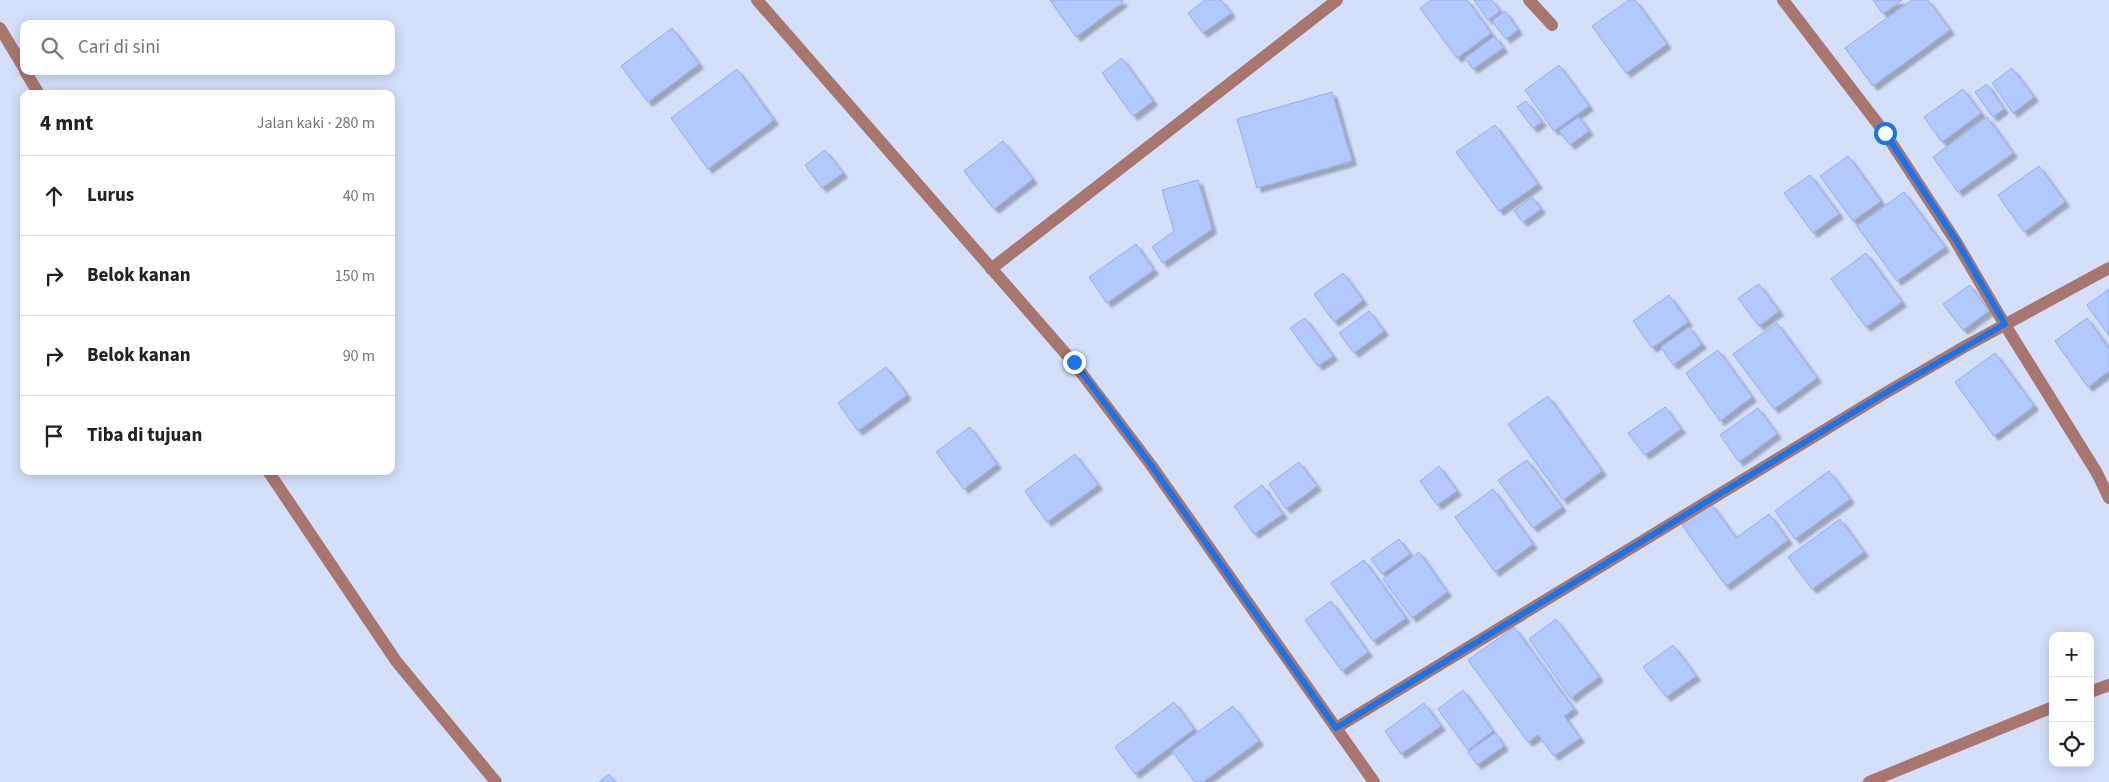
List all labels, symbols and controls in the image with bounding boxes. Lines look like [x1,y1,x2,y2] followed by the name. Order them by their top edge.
[20,20,395,75] search box
[38,34,66,62] icon: search
[78,34,160,61] text: Cari di sini
[40,108,93,138] text: 4 mnt
[257,112,375,134] text: Jalan kaki · 280 m
[1874,122,1897,145] route start
[40,182,68,210] icon: ahead
[87,182,134,209] text: Lurus
[343,185,375,207] text: 40 m
[40,262,68,290] icon: right
[87,262,191,289] text: Belok kanan
[335,265,375,287] text: 150 m
[40,342,68,370] icon: right
[87,342,191,369] text: Belok kanan
[343,345,375,367] text: 90 m
[1063,351,1086,374] route end
[40,422,68,450] icon: arrive
[87,422,202,449] text: Tiba di tujuan
[2049,632,2094,767] map controls
[2049,632,2094,677] button: +
[2049,677,2094,722] button: −
[2049,722,2094,767] button: locate

